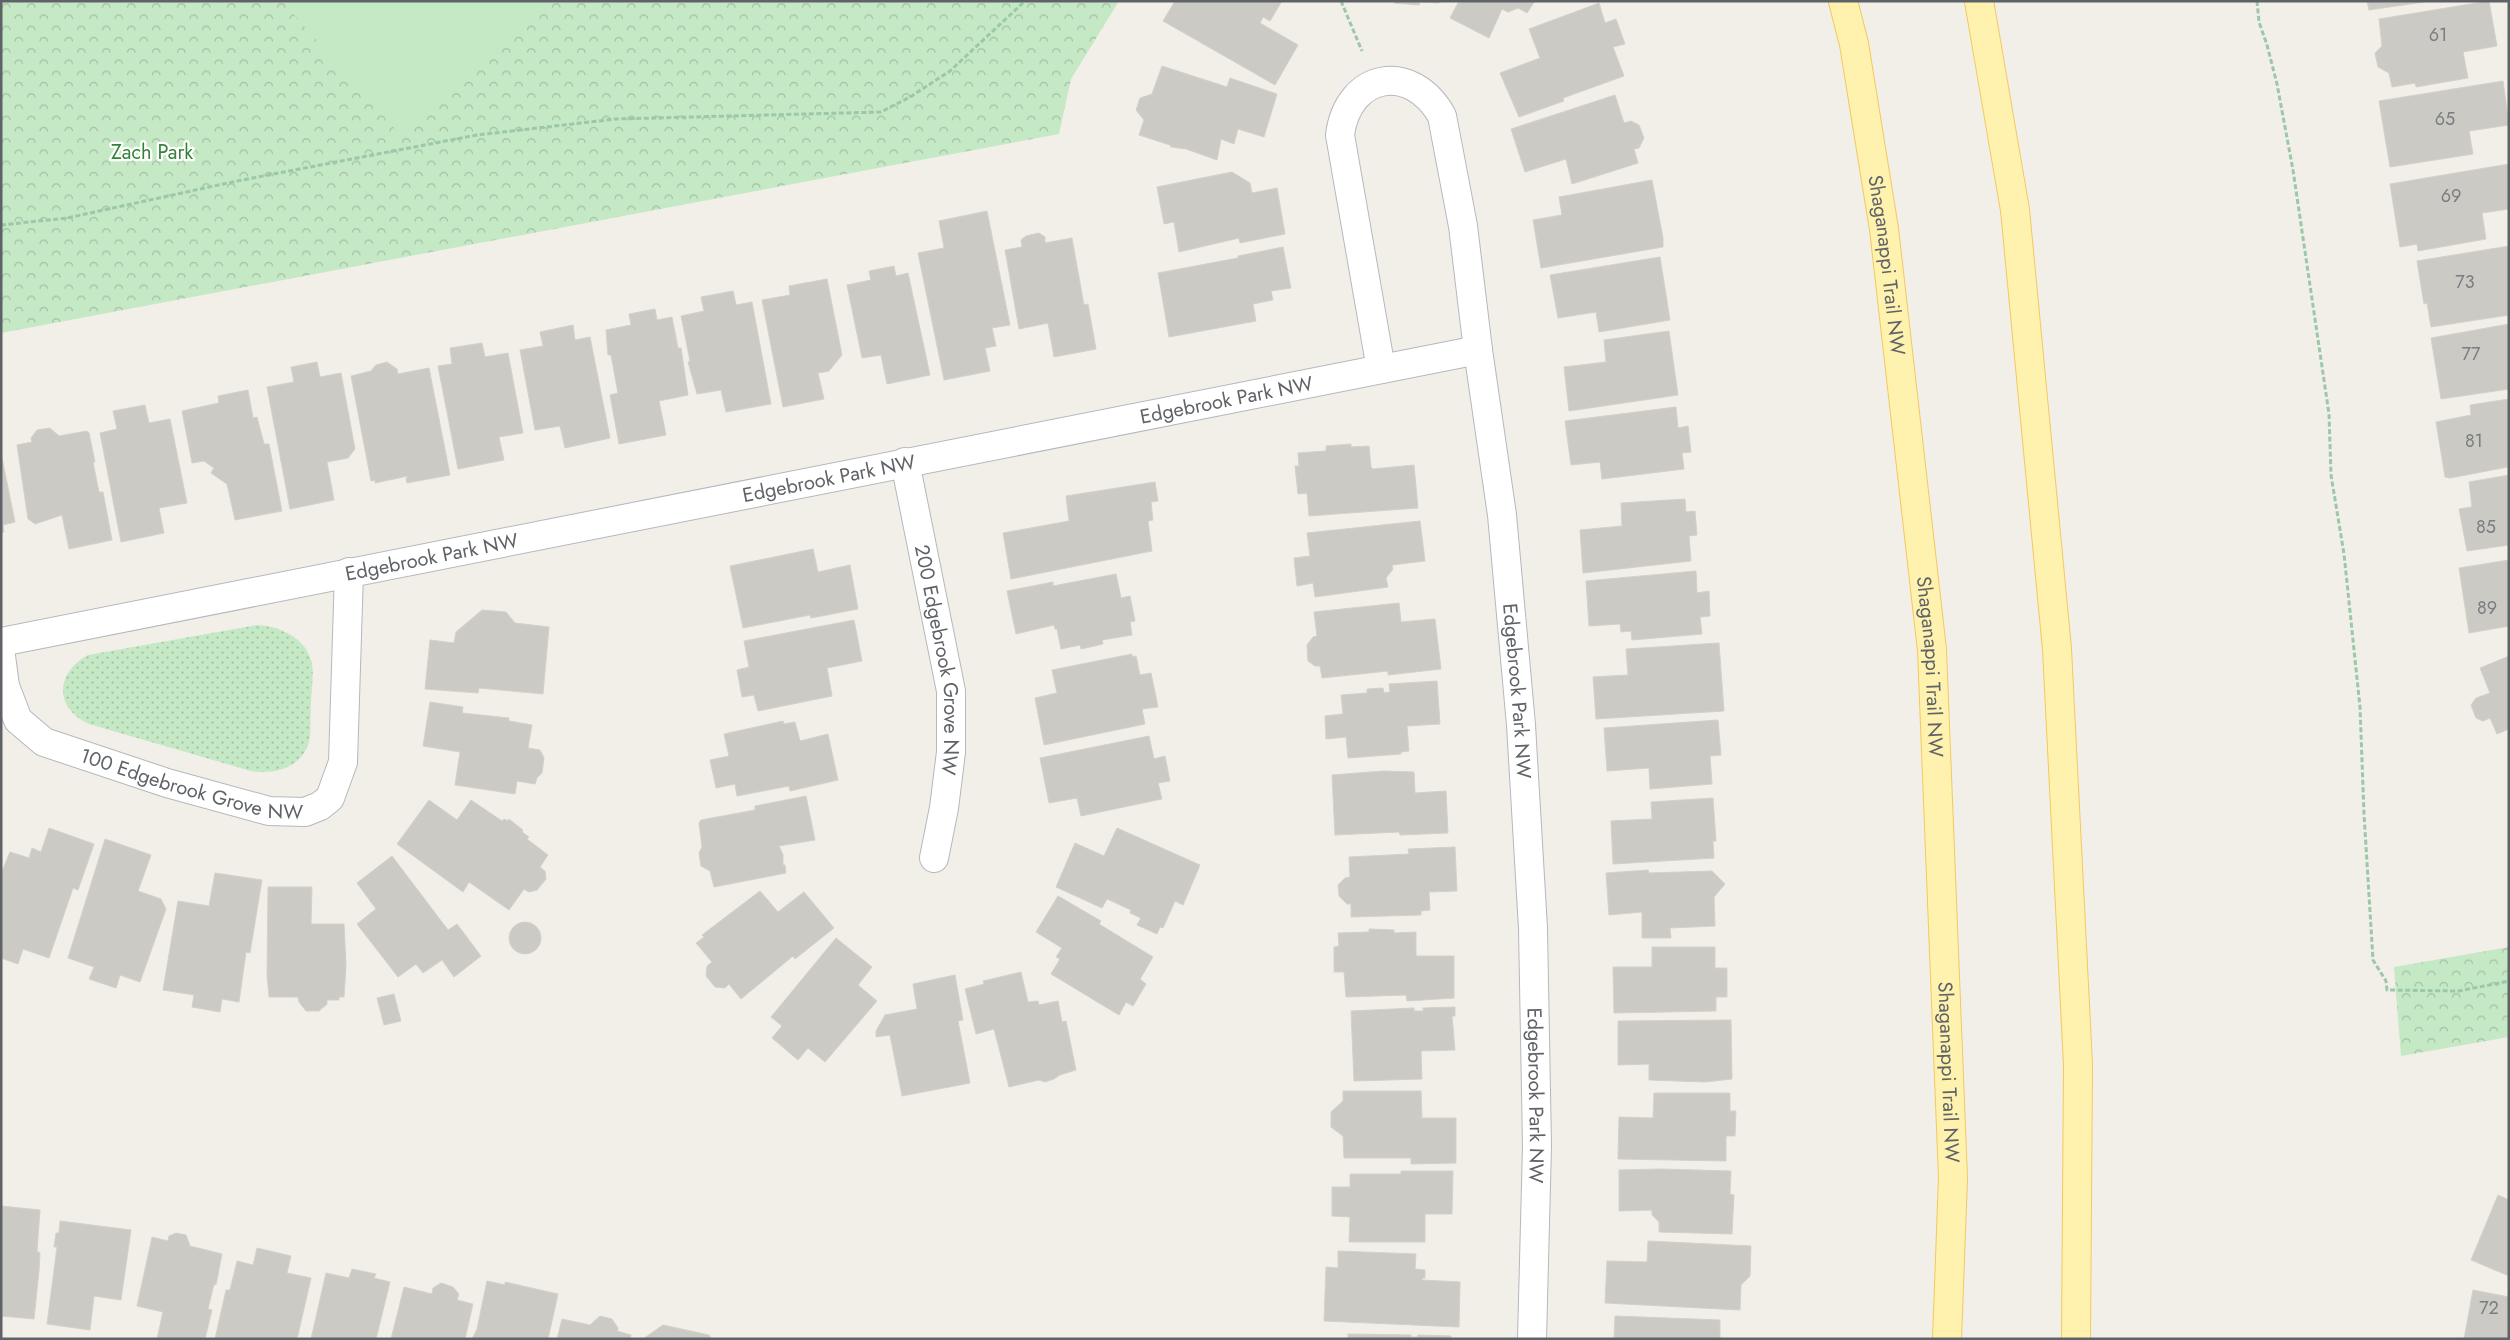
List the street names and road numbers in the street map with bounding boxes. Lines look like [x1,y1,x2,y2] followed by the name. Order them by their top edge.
[1860,173,1912,357] street label: Shaganappi Trail NW
[1137,369,1316,432] street label: Edgebrook Park NW
[740,447,918,510] street label: Edgebrook Park NW
[343,526,521,589] street label: Edgebrook Park NW
[907,542,966,777] street label: 200 Edgebrook Grove NW
[1909,575,1950,758] street label: Shaganappi Trail NW
[1495,602,1538,780] street label: Edgebrook Park NW
[76,741,304,827] street label: 100 Edgebrook Grove NW
[1930,981,1966,1164] street label: Shaganappi Trail NW
[1519,1007,1551,1184] street label: Edgebrook Park NW

